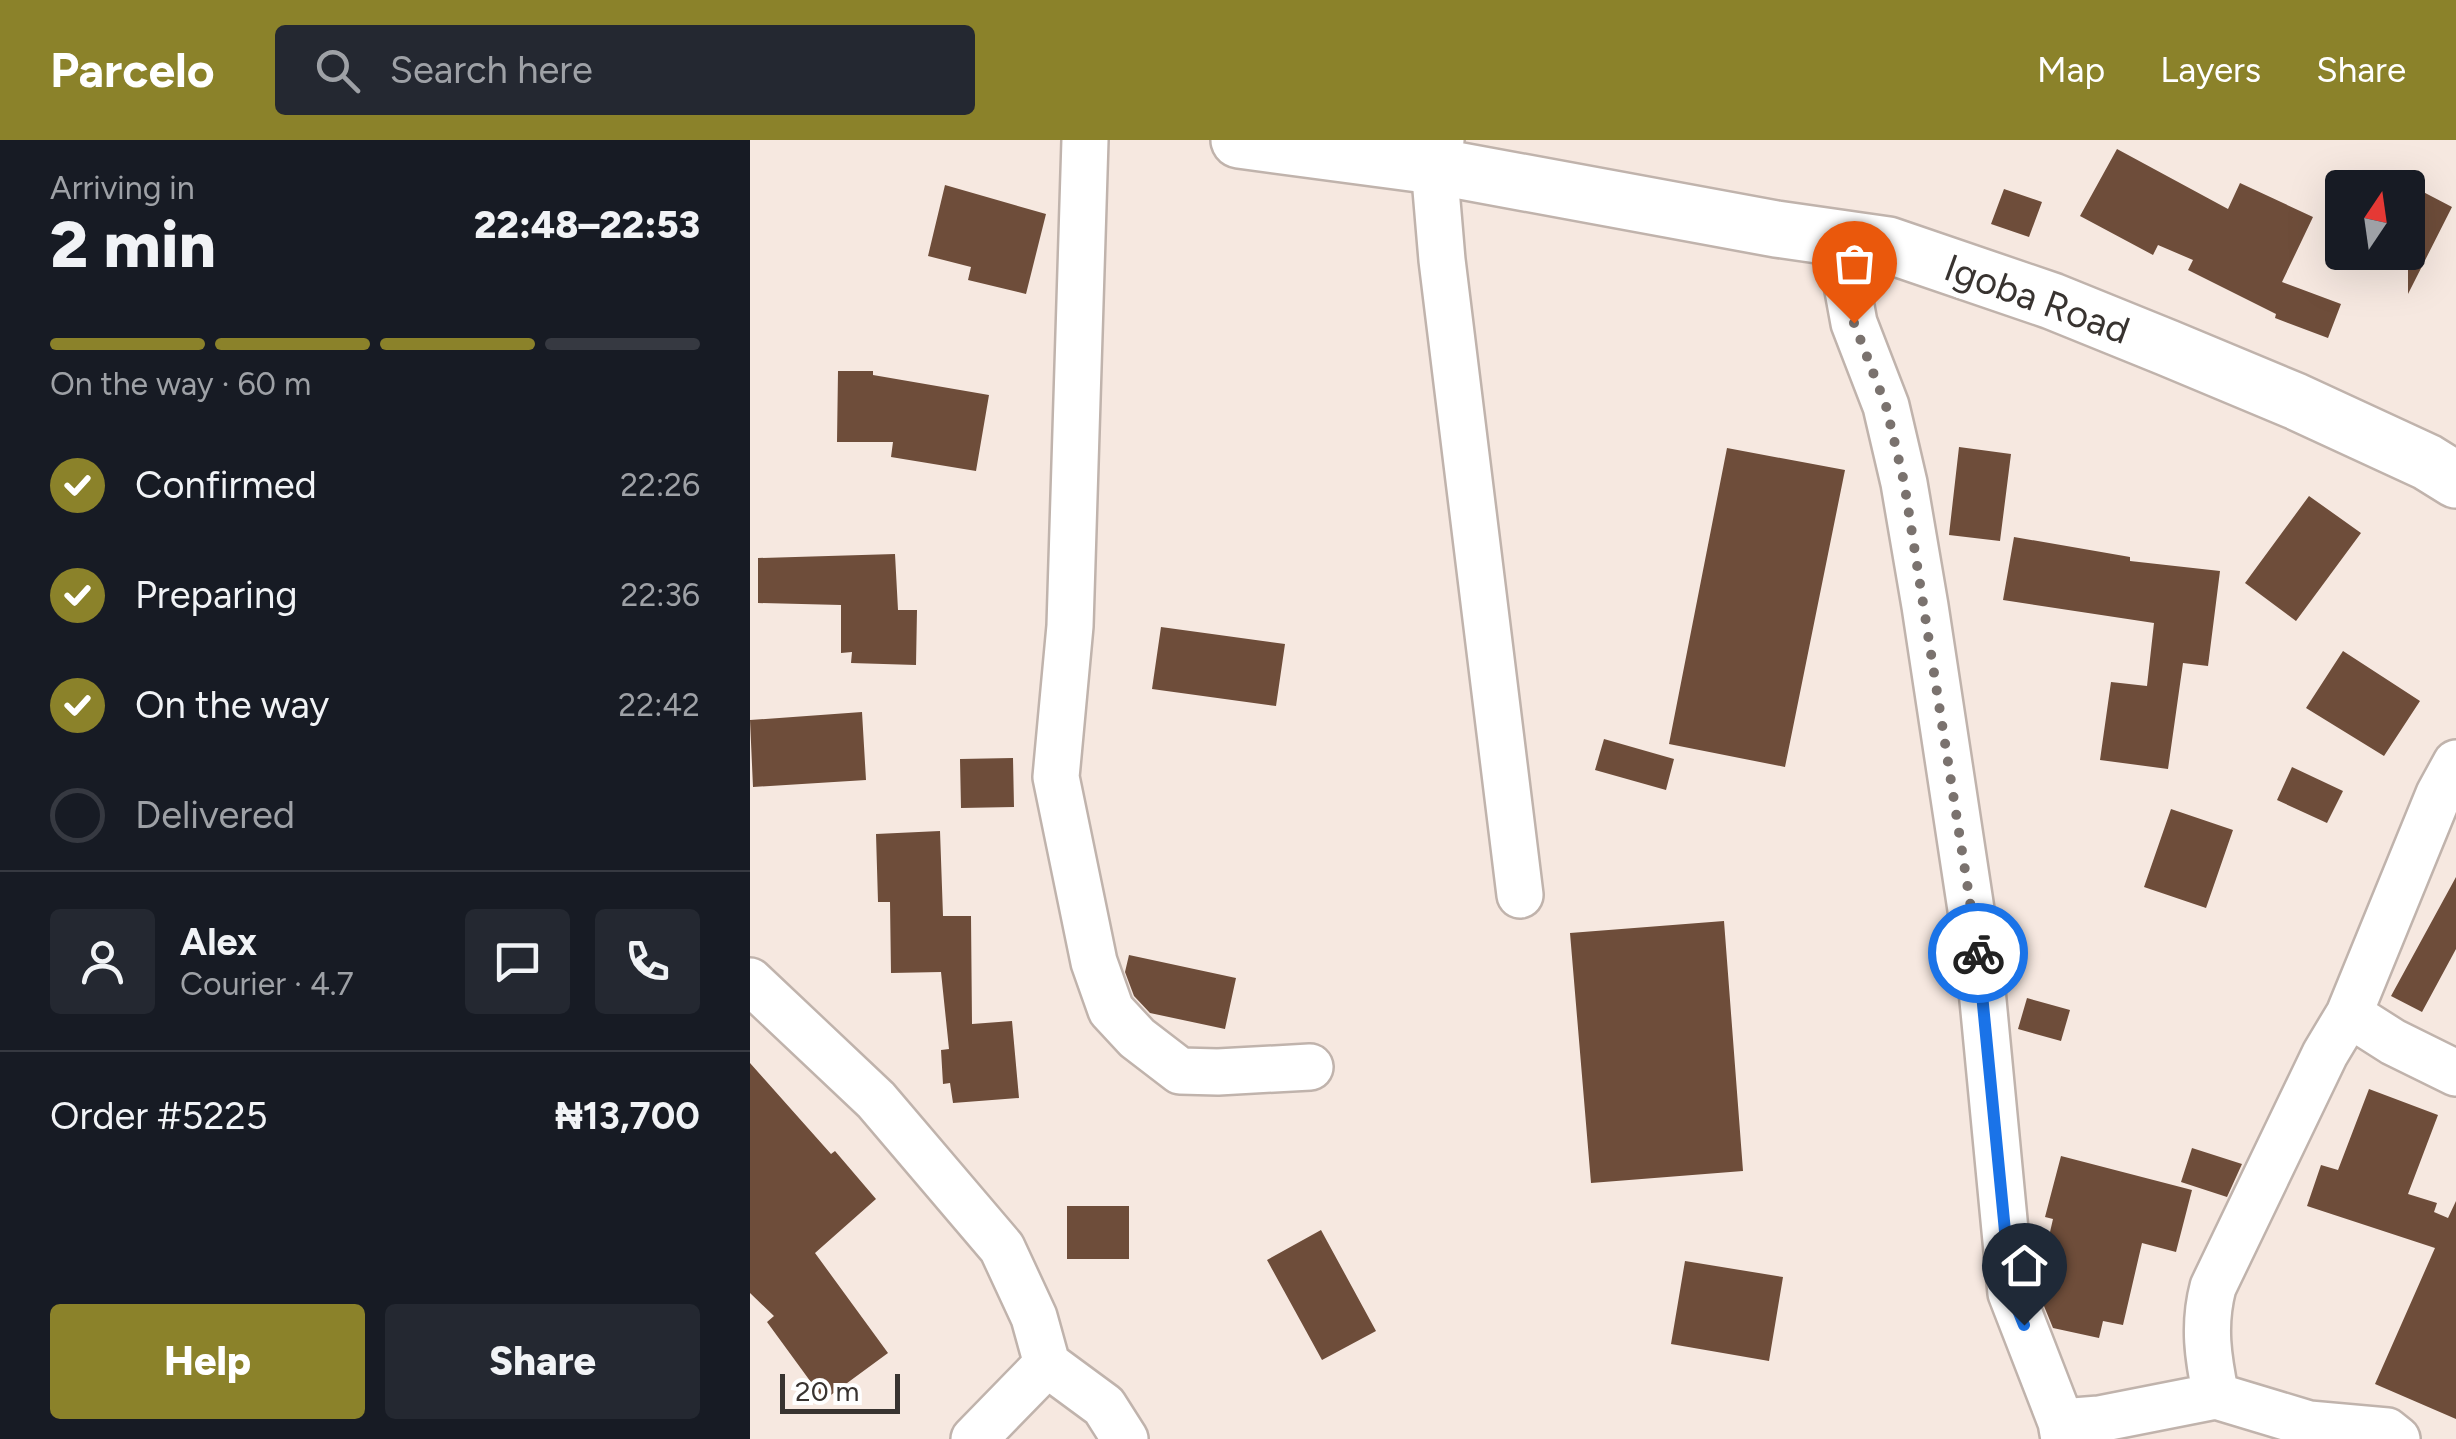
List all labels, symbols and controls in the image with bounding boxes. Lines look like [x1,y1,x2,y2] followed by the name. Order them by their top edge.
[275,25,975,115] search box
[50,41,215,99] text: Parcelo
[310,43,365,98] icon: search
[390,47,593,93] text: Search here
[2037,49,2105,91] text: Map
[2160,49,2261,91] text: Layers
[2316,49,2406,91] text: Share
[50,169,195,207] text: Arriving in
[2325,170,2425,270] north arrow
[2325,170,2425,270] map controls
[474,202,700,248] text: 22:48–22:53
[50,205,216,283] text: 2 min
[1812,221,1897,324] pin
[1827,236,1882,291] icon: bag
[1938,244,2136,354] street label: Igoba Road
[50,365,311,403] text: On the way · 60 m
[50,458,105,513] icon: check
[135,462,317,508] text: Confirmed
[620,466,700,504] text: 22:26
[50,568,105,623] icon: check
[135,572,297,618] text: Preparing
[621,576,700,614] text: 22:36
[50,678,105,733] icon: check
[135,682,329,728] text: On the way
[618,686,700,724] text: 22:42
[135,792,295,838] text: Delivered
[1928,903,2028,1003] courier
[50,909,155,1014] button: person
[465,909,570,1014] button: chat
[595,909,700,1014] button: phone
[180,919,257,965] text: Alex
[1951,926,2006,981] icon: bike
[180,965,354,1003] text: Courier · 4.7
[50,1093,268,1139] text: Order #5225
[555,1093,700,1139] text: ₦13,700
[1982,1223,2067,1326] pin
[1997,1238,2052,1293] icon: home
[50,1304,365,1419] button: Help
[385,1304,700,1419] button: Share
[780,1369,900,1414] scale bar
[795,1374,859,1408] text: 20 m

